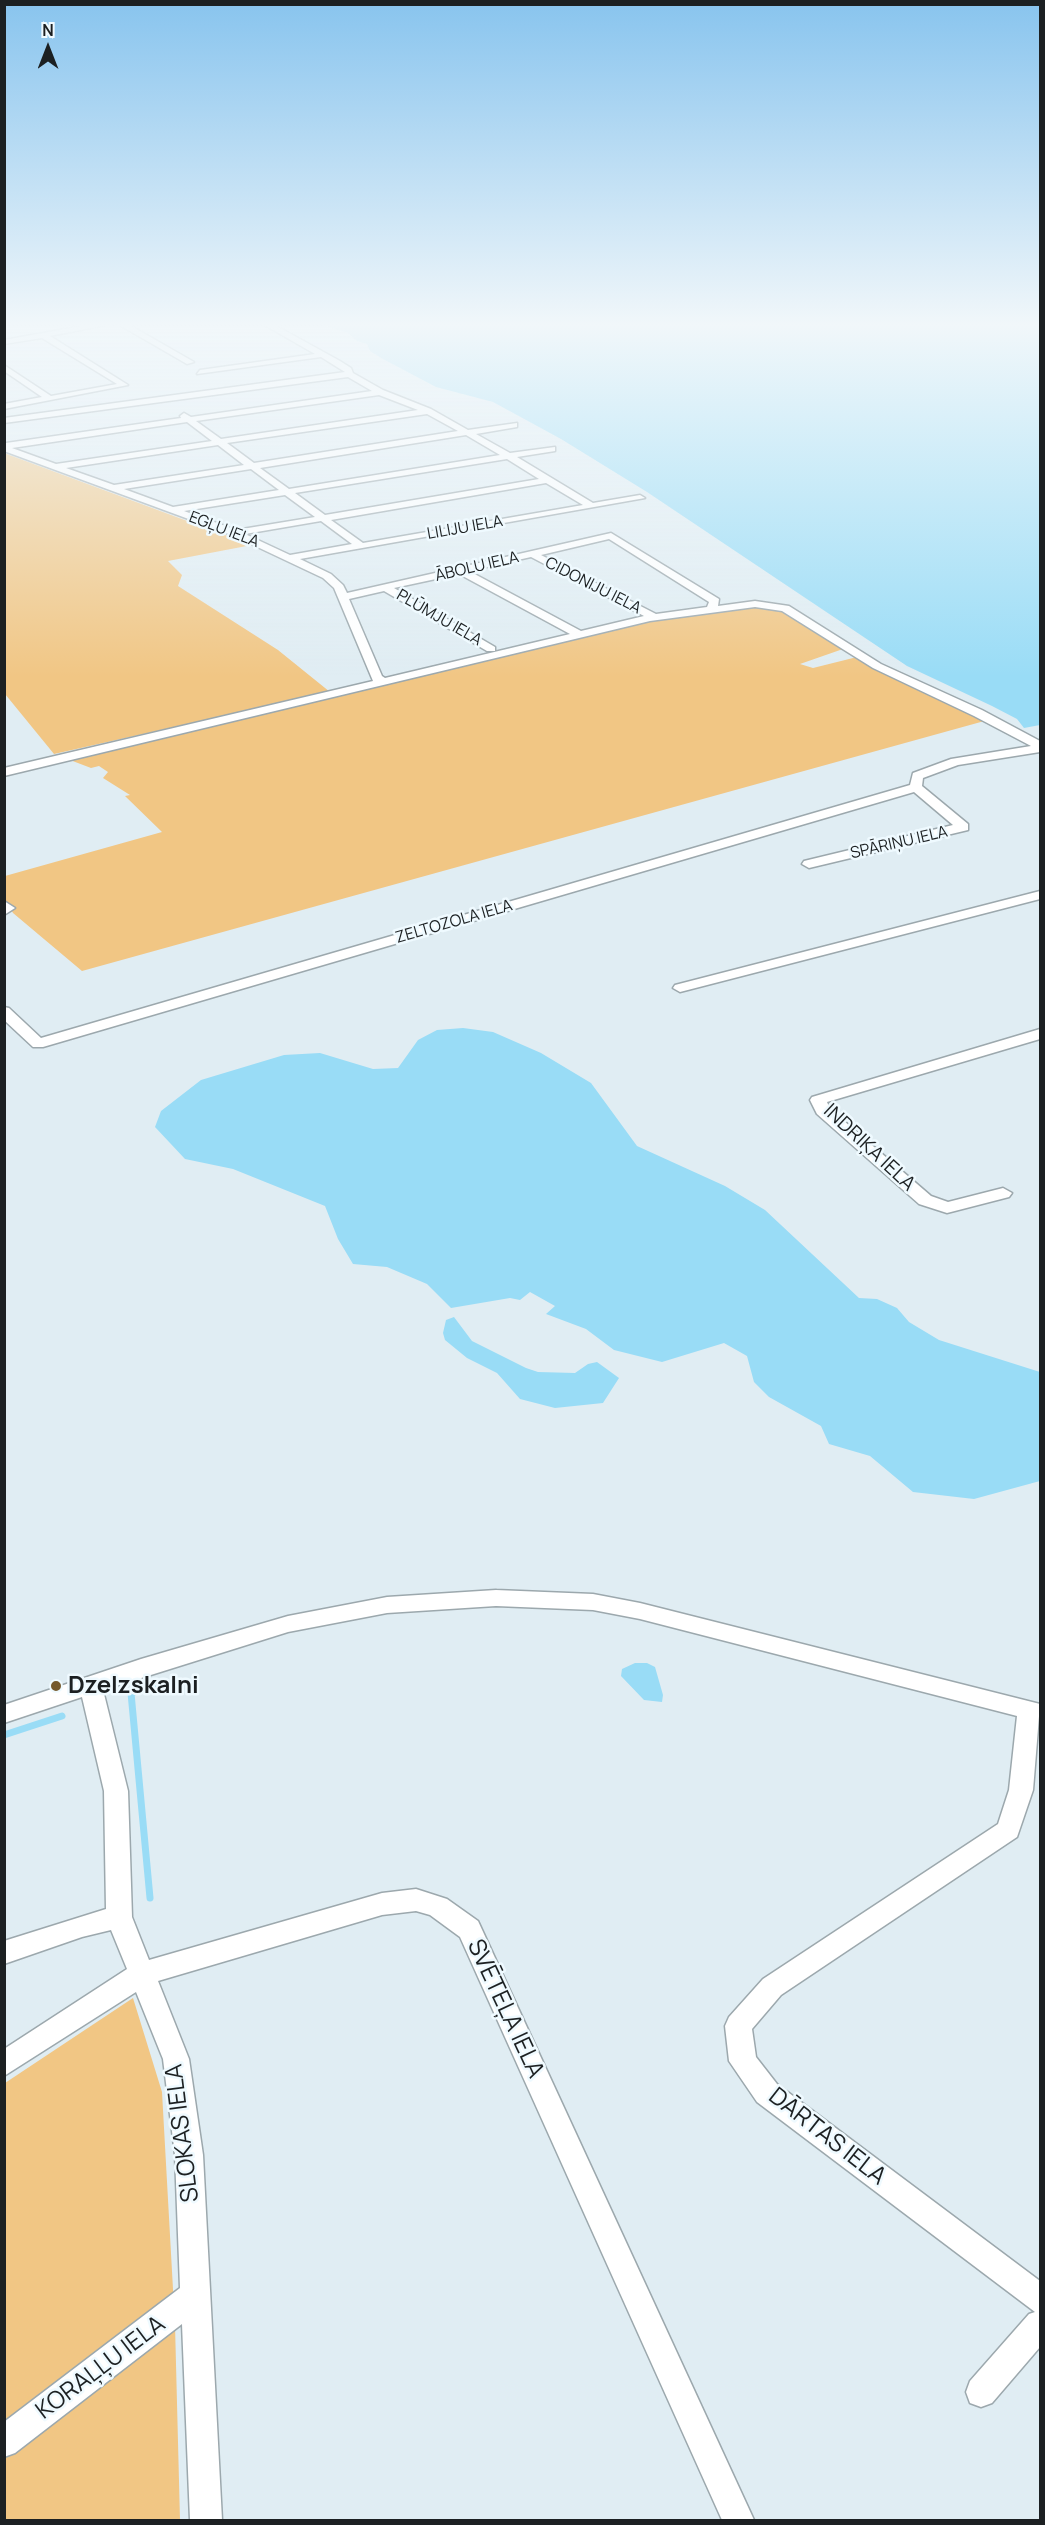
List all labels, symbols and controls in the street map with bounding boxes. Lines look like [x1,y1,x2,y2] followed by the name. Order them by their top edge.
[18,18,78,78] north arrow
[42,19,54,41] text: N
[186,508,262,552] street label: EGĻU IELA
[426,512,504,544] street label: LILIJU IELA
[433,548,521,586] street label: ĀBOLU IELA
[542,554,644,618] street label: CIDONIJU IELA
[393,586,485,650] street label: PLŪMJU IELA
[848,822,950,864] street label: SPĀRIŅU IELA
[393,896,515,948] street label: ZELTOZOLA IELA
[818,1099,920,1197] street label: INDRIĶA IELA
[68,1672,199,1700] place label: Dzelzskalni
[49,1679,63,1693] marker: Dzelzskalni
[460,1935,550,2083] street label: SVĒTEĻA IELA
[160,2062,206,2204] street label: SLOKAS IELA
[763,2082,891,2192] street label: DĀRTAS IELA
[31,2310,171,2426] street label: KORAĻĻU IELA

